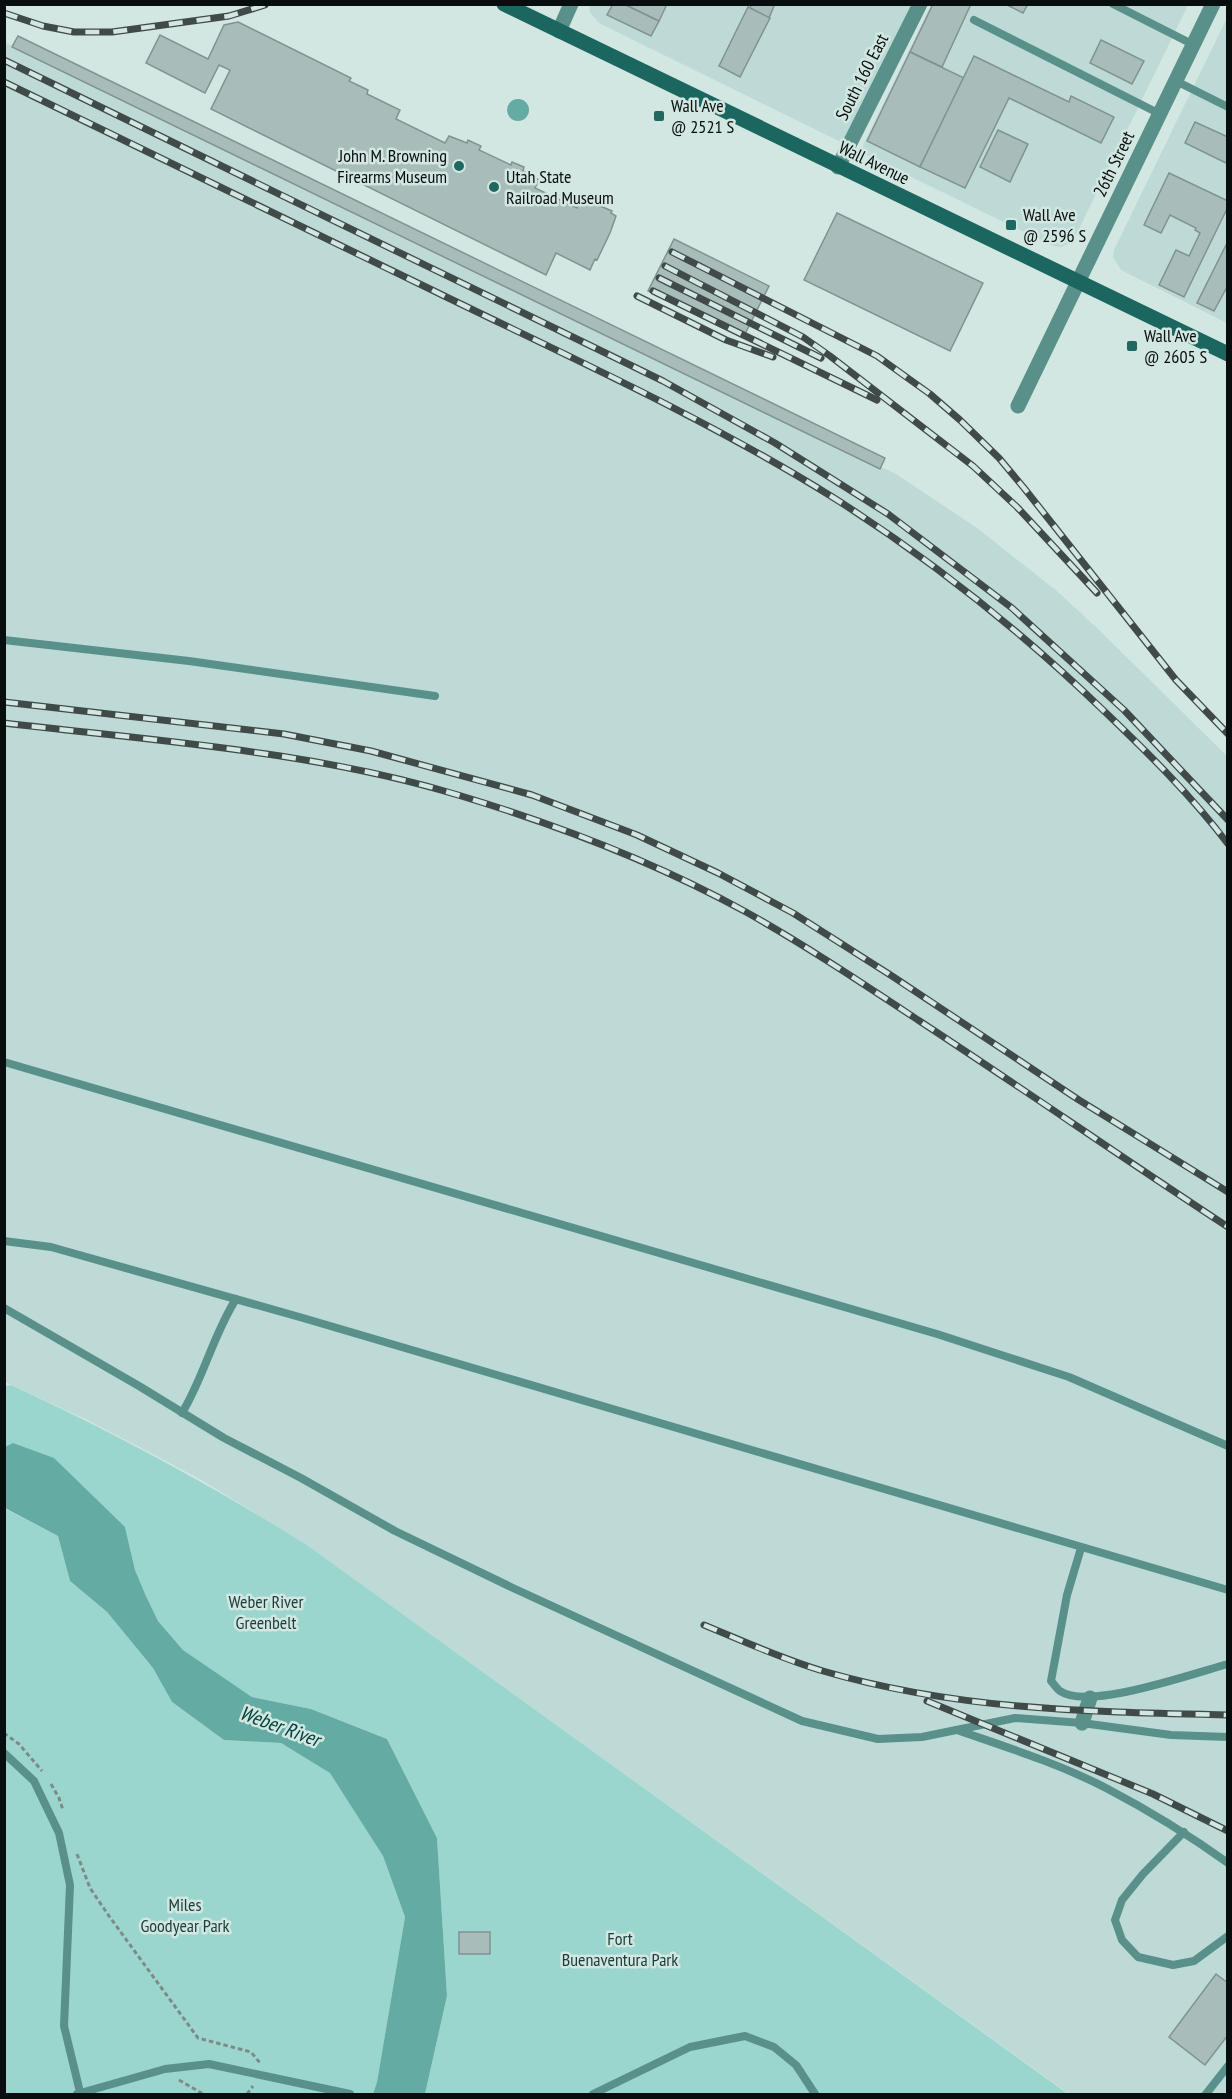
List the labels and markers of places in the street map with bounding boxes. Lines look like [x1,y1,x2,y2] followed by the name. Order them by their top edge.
[671,94,734,138] place label: Wall Ave @ 2521 S
[652,109,666,123] marker: Wall Ave @ 2521 S
[337,144,447,188] place label: John M. Browning Firearms Museum
[452,159,466,173] marker: John M. Browning Firearms Museum
[506,165,614,209] place label: Utah State Railroad Museum
[487,180,501,194] marker: Utah State Railroad Museum
[1023,203,1086,247] place label: Wall Ave @ 2596 S
[1004,218,1018,232] marker: Wall Ave @ 2596 S
[1144,324,1207,368] place label: Wall Ave @ 2605 S
[1125,339,1139,353] marker: Wall Ave @ 2605 S

